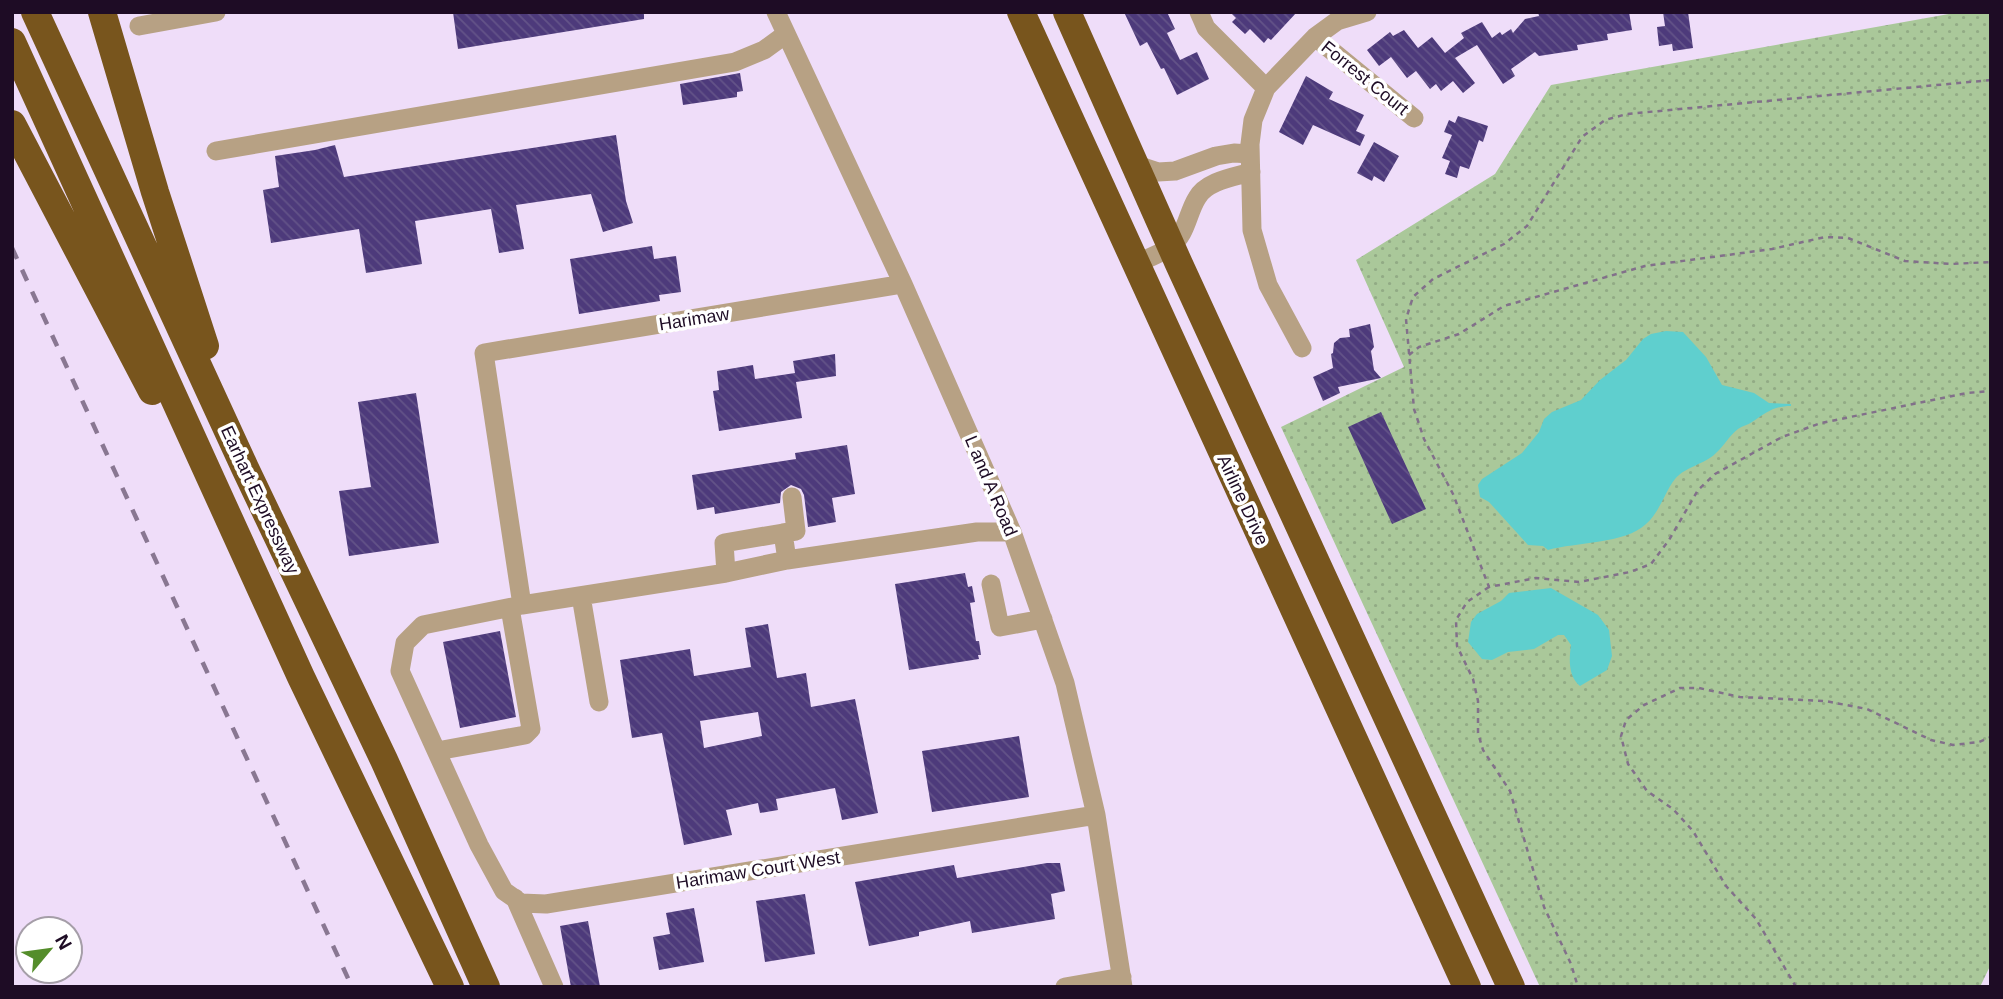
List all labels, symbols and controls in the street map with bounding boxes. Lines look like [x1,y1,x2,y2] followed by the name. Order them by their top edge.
[1318,37,1412,119] street label: Forrest Court
[657,303,732,334] street label: Harimaw
[217,423,303,577] street label: Earhart Expressway
[961,433,1021,539] street label: L and A Road
[1213,452,1273,548] street label: Airline Drive
[675,847,841,893] street label: Harimaw Court West
[14,915,84,985] north arrow
[51,931,76,953] text: N

